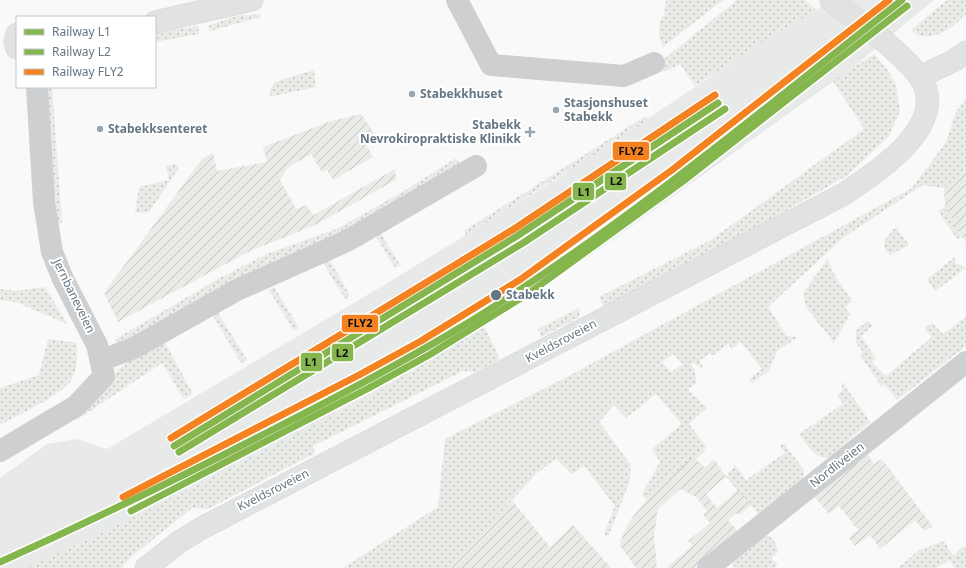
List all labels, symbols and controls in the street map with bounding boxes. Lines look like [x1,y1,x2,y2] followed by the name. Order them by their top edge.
[16,16,156,88] legend
[52,23,111,40] text: Railway L1
[52,43,111,60] text: Railway L2
[52,63,124,80] text: Railway FLY2
[420,85,503,102] place label: Stabekkhuset
[407,89,417,99] marker: Stabekkhuset
[564,94,648,125] place label: Stasjonshuset Stabekk
[551,105,561,115] marker: Stasjonshuset Stabekk
[360,116,522,147] place label: Stabekk Nevrokiropraktiske Klinikk
[108,120,208,137] place label: Stabekksenteret
[95,124,105,134] marker: Stabekksenteret
[524,126,536,138] marker: Stabekk Nevrokiropraktiske Klinikk
[612,141,650,161] line badge: FLY2
[618,143,644,158] text: FLY2
[604,172,627,191] line badge: L2
[610,173,622,188] text: L2
[572,182,595,201] line badge: L1
[578,184,590,199] text: L1
[49,255,100,336] street label: Jernbaneveien
[506,286,555,303] place label: Stabekk
[489,288,503,302] marker: Stabekk
[341,314,379,333] line badge: FLY2
[347,315,373,330] text: FLY2
[522,315,599,366] street label: Kveldsroveien
[331,343,354,362] line badge: L2
[336,345,348,360] text: L2
[300,352,323,372] line badge: L1
[305,354,317,369] text: L1
[806,438,867,491] street label: Nordliveien
[234,464,312,515] street label: Kveldsroveien

